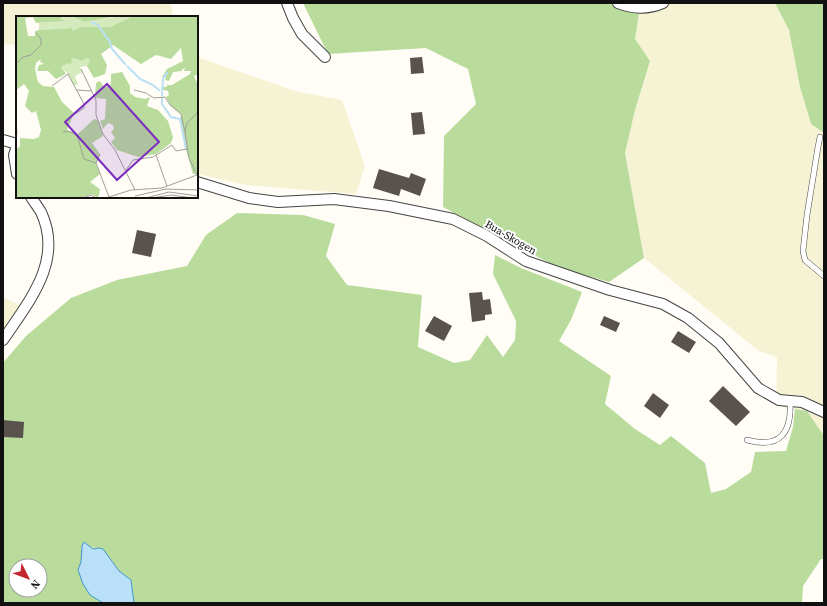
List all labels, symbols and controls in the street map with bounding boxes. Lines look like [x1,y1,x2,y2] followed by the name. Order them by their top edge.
[16,16,198,198] inset map
[482,217,540,258] street label: Bua-Skogen
[8,558,48,598] north arrow
[27,576,43,592] text: N

